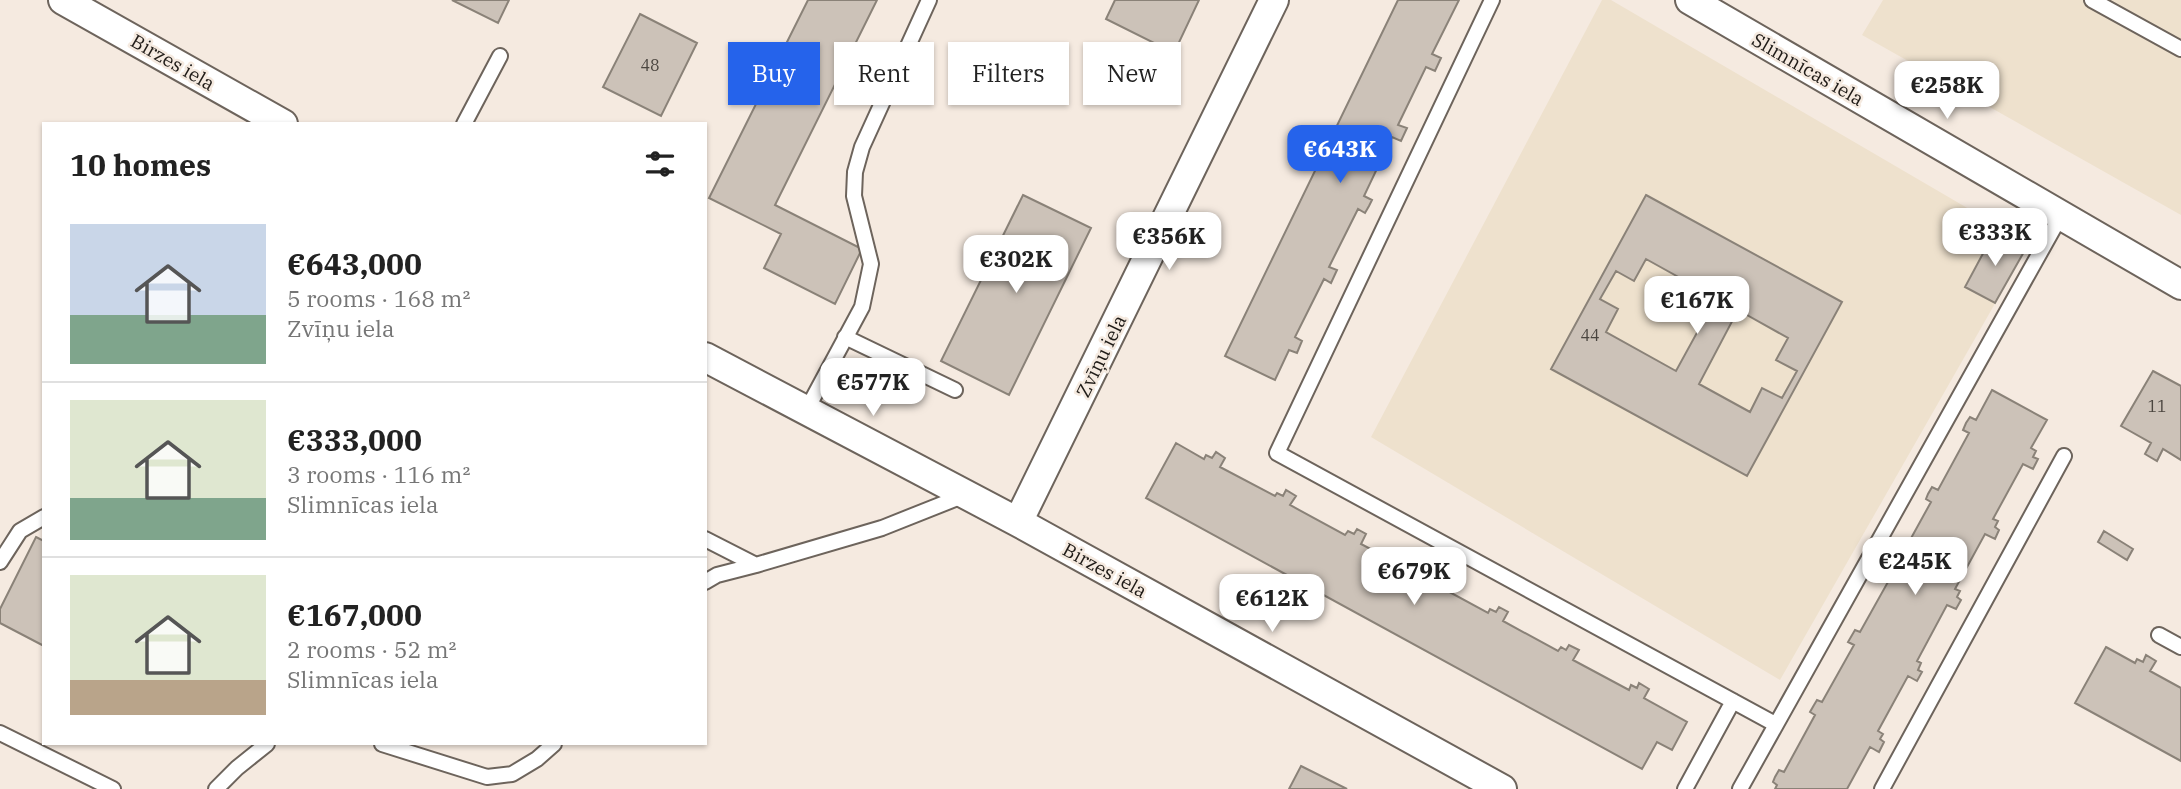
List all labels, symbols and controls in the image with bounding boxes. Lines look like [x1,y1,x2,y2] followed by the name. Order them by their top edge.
[1748,27,1868,111] street label: Slimnīcas iela
[127,28,219,96] street label: Birzes iela
[728,42,820,105] chip: Buy
[834,42,934,105] chip: Rent
[948,42,1069,105] chip: Filters
[1083,42,1181,105] chip: New
[640,55,660,75] house number: 48
[1898,61,1996,121] pin: €258K
[1910,69,1984,99] text: €258K
[1291,125,1389,185] pin: €643K
[1303,133,1377,163] text: €643K
[70,145,211,184] text: 10 homes
[641,145,679,183] icon: filters
[1946,208,2044,268] pin: €333K
[1120,212,1218,272] pin: €356K
[1958,216,2032,246] text: €333K
[1132,220,1206,250] text: €356K
[967,236,1065,295] pin: €302K
[979,243,1053,273] text: €302K
[287,244,422,283] text: €643,000
[126,252,210,336] icon: home
[1648,276,1746,336] pin: €167K
[287,283,470,313] text: 5 rooms · 168 m²
[1660,284,1734,314] text: €167K
[1071,311,1131,401] street label: Zvīņu iela
[287,313,394,343] text: Zvīņu iela
[1580,325,1600,345] house number: 44
[824,358,922,418] pin: €577K
[836,366,910,396] text: €577K
[2147,396,2167,416] house number: 11
[287,420,422,459] text: €333,000
[126,428,210,512] icon: home
[287,459,470,489] text: 3 rooms · 116 m²
[287,489,438,519] text: Slimnīcas iela
[1059,537,1151,603] street label: Birzes iela
[1866,538,1964,597] pin: €245K
[1878,545,1952,575] text: €245K
[1365,548,1463,607] pin: €679K
[1377,555,1451,585] text: €679K
[1223,574,1321,634] pin: €612K
[1235,582,1309,612] text: €612K
[287,595,422,634] text: €167,000
[126,603,210,687] icon: home
[287,634,457,664] text: 2 rooms · 52 m²
[287,664,438,694] text: Slimnīcas iela

